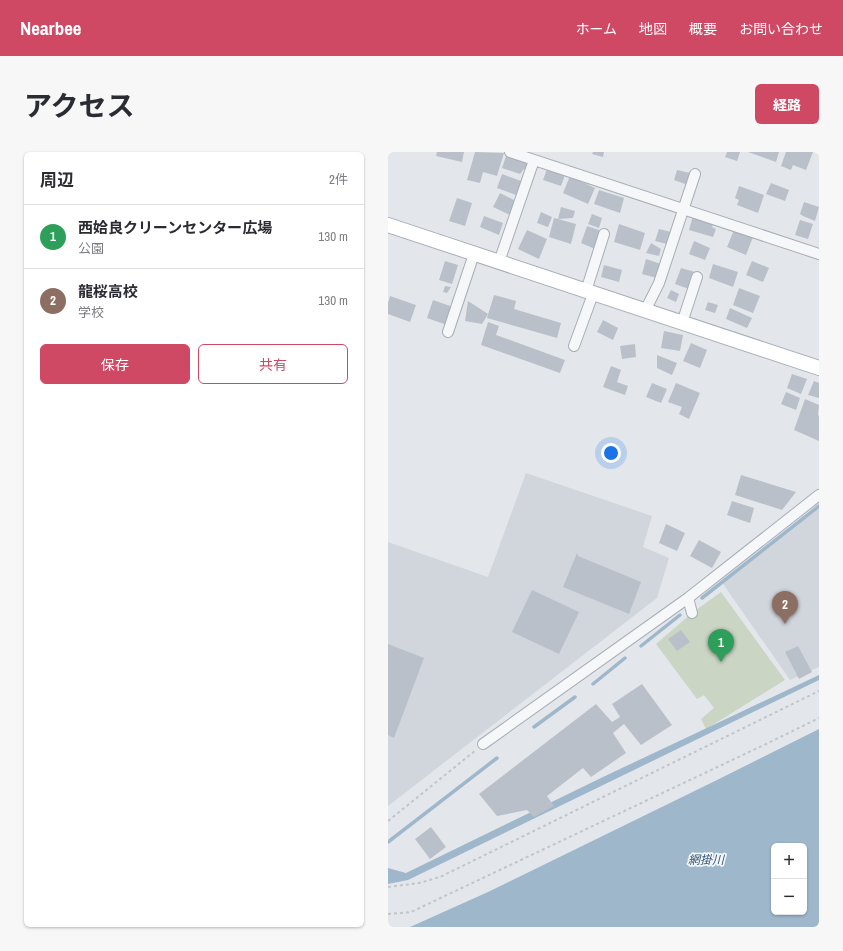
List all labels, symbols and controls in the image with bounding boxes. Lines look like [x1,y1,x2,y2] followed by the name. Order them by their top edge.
[20,15,81,41] text: Nearbee
[575,20,617,38] text: ホーム
[639,20,667,38] text: 地図
[689,20,717,38] text: 概要
[739,20,823,38] text: お問い合わせ
[755,84,819,124] button: 経路
[24,87,135,125] text: アクセス
[40,168,74,191] text: 周辺
[329,171,348,188] text: 2件
[78,217,272,238] text: 西姶良クリーンセンター広場
[50,228,56,245] text: 1
[318,228,348,245] text: 130 m
[78,240,104,257] text: 公園
[78,281,138,302] text: 龍桜高校
[50,292,56,309] text: 2
[318,292,348,309] text: 130 m
[78,304,104,321] text: 学校
[40,344,190,384] button: 保存
[198,344,348,384] button: 共有
[601,443,621,463] your location
[772,591,798,624] pin: 2
[708,629,734,662] pin: 1
[771,843,807,915] map controls
[771,843,807,879] button: +
[688,852,726,868] water label: 網掛川
[771,879,807,915] button: −

